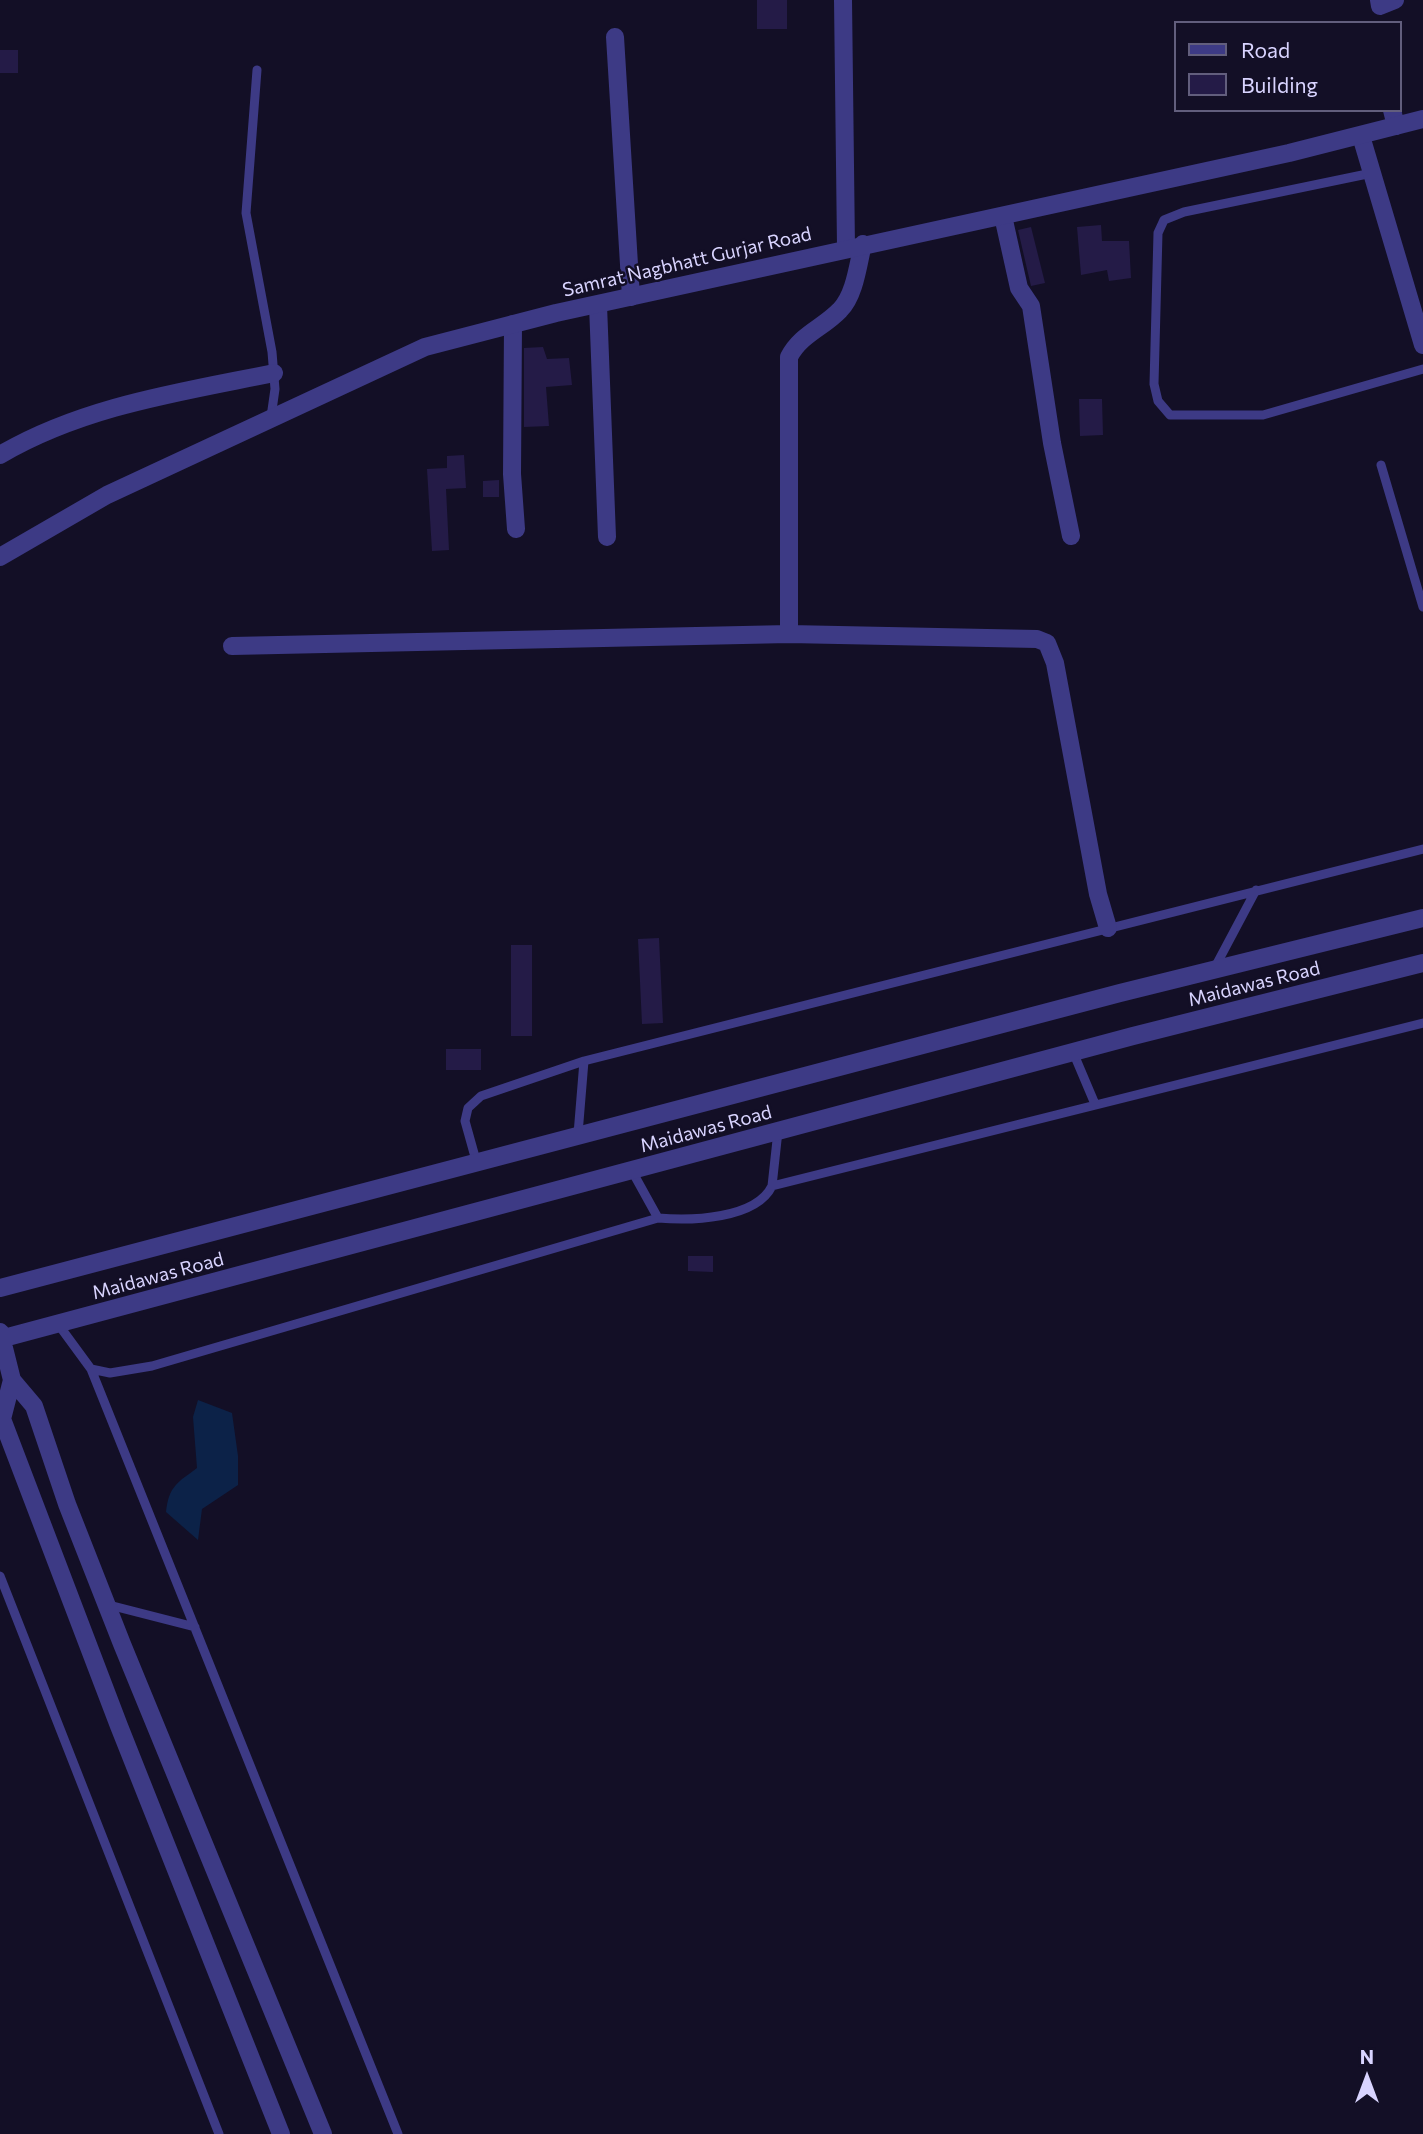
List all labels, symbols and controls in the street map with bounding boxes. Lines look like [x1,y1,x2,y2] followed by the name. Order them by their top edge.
[1174,21,1402,112] legend
[1241,37,1290,62] text: Road
[1241,72,1318,97] text: Building
[560,222,814,302] street label: Samrat Nagbhatt Gurjar Road
[1186,957,1322,1011] street label: Maidawas Road
[638,1101,774,1157] street label: Maidawas Road
[90,1248,226,1304] street label: Maidawas Road
[1332,2043,1402,2113] north arrow
[1360,2045,1374,2068] text: N

